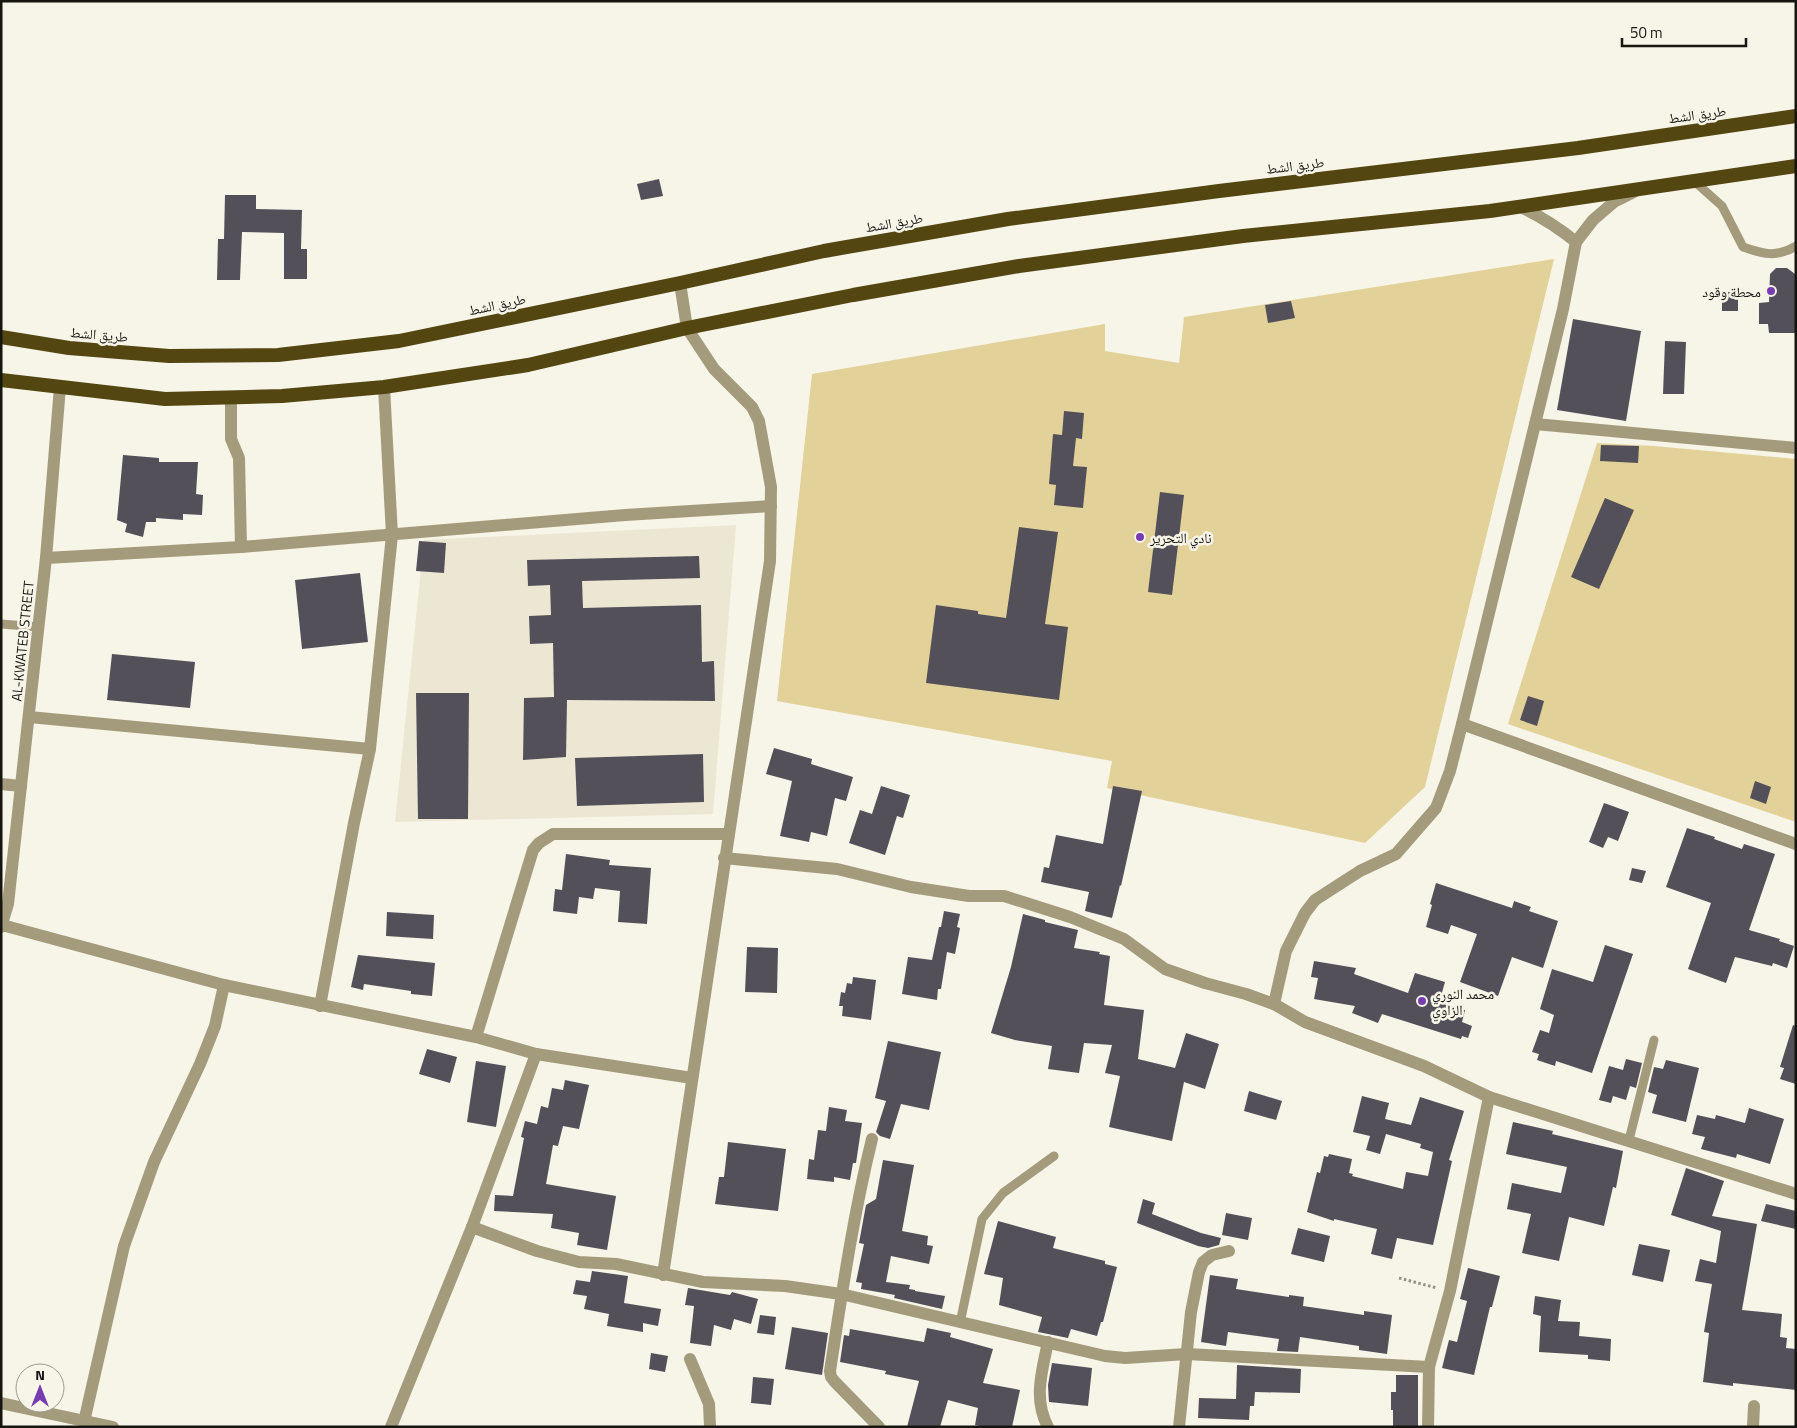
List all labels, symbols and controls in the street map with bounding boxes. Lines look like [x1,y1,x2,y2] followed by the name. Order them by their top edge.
[1622,15,1746,47] scale bar
[1630,21,1663,44] text: 50 m
[1667,100,1727,128] street label: طريق الشط
[1265,151,1325,179] street label: طريق الشط
[864,207,924,237] street label: طريق الشط
[1702,281,1761,302] place label: محطة وقود
[1765,285,1777,297] marker: محطة وقود
[466,288,528,320] street label: طريق الشط
[69,321,129,347] street label: طريق الشط
[1149,527,1212,549] place label: نادي التحرير
[1134,531,1146,543] marker: نادي التحرير
[5,579,39,702] street label: AL-KWATEB STREET
[1432,983,1494,1021] place label: محمد النوري الزاوي
[1416,995,1428,1007] marker: محمد النوري الزاوي
[15,1363,65,1413] north arrow
[35,1364,45,1385] text: N

